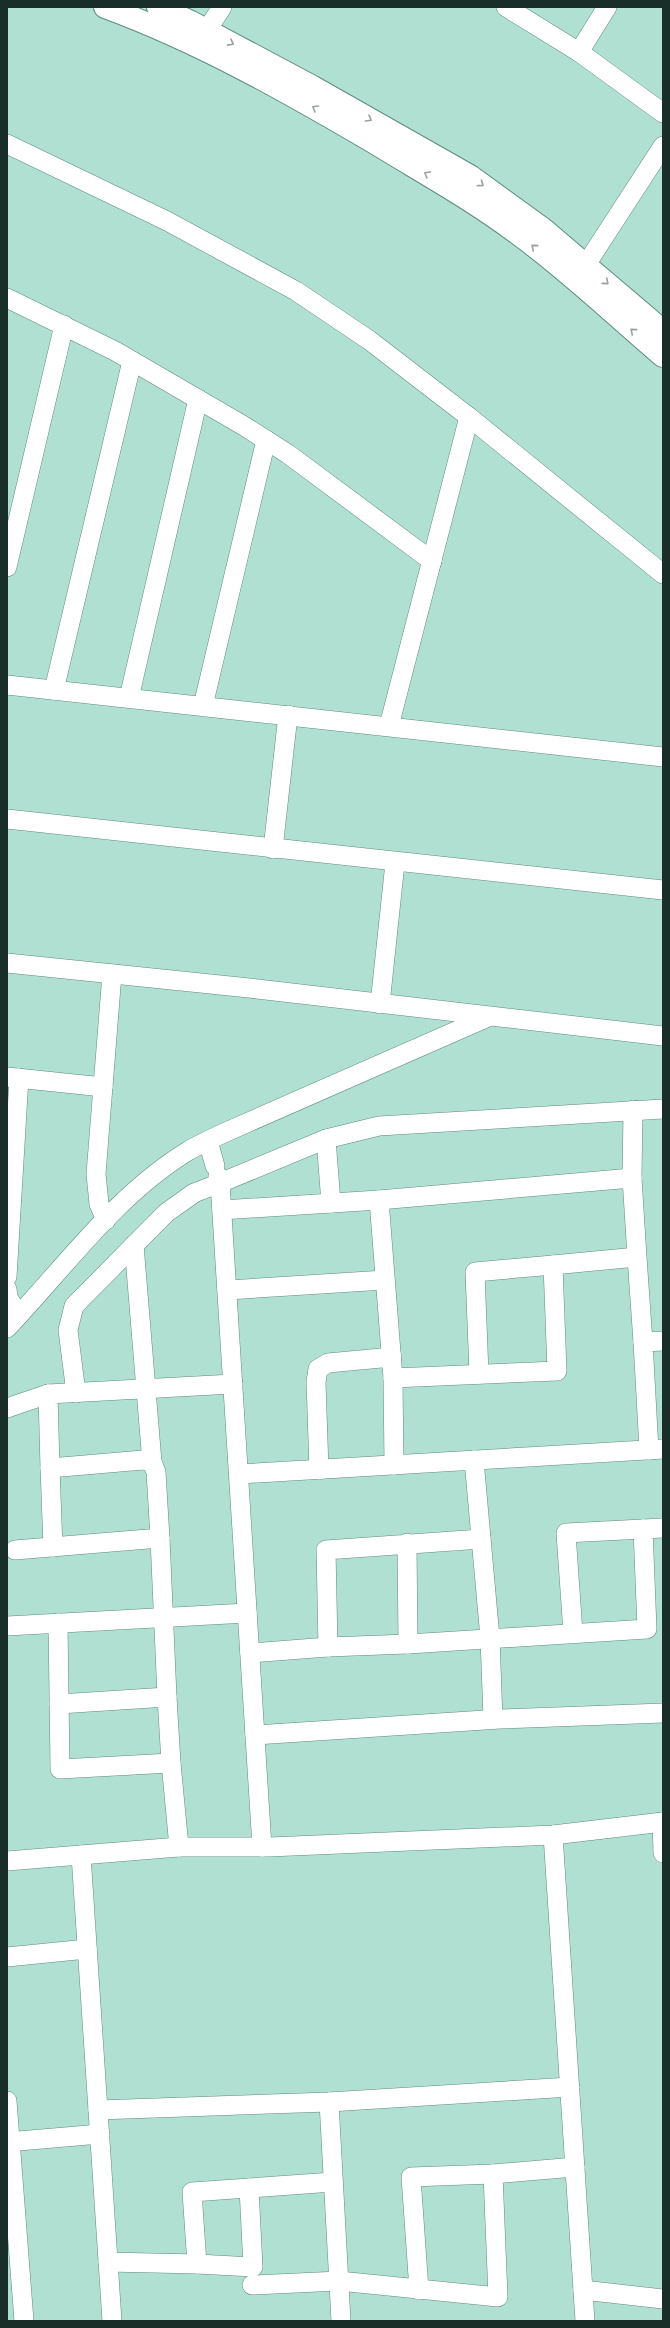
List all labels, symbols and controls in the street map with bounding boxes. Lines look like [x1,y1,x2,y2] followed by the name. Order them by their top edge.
[226,38,234,46] one-way arrow
[312,105,319,112] one-way arrow
[365,114,372,121] one-way arrow
[423,172,431,179] one-way arrow
[477,179,484,186] one-way arrow
[532,244,539,251] one-way arrow
[601,277,608,284] one-way arrow
[631,328,638,335] one-way arrow

